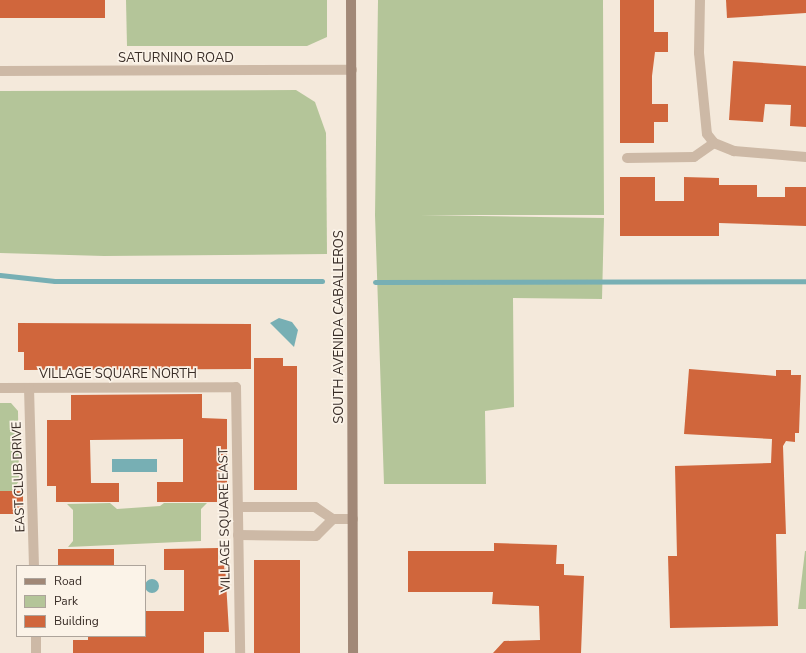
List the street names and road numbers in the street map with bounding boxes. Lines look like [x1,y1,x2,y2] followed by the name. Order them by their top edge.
[118,50,234,66] street label: SATURNINO ROAD
[331,230,347,424] street label: SOUTH AVENIDA CABALLEROS
[39,366,197,382] street label: VILLAGE SQUARE NORTH
[9,421,29,533] street label: EAST CLUB DRIVE
[216,448,234,592] street label: VILLAGE SQUARE EAST

